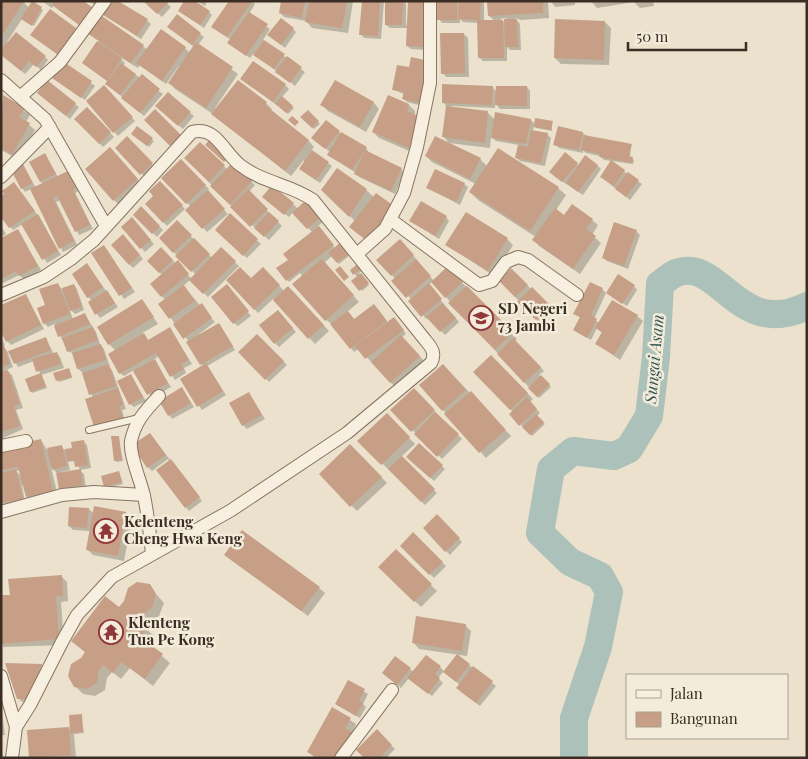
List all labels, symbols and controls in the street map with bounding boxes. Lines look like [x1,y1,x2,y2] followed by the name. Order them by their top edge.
[628,20,746,52] scale bar
[636,26,669,46] text: 50 m
[498,298,568,335] place label: SD Negeri 73 Jambi
[468,305,494,331] school or university icon: SD Negeri 73 Jambi
[639,314,668,405] water label: Sungai Asam
[124,511,243,548] place label: Kelenteng Cheng Hwa Keng
[93,518,119,544] temple icon: Kelenteng Cheng Hwa Keng
[128,612,215,649] place label: Klenteng Tua Pe Kong
[98,619,124,645] temple icon: Klenteng Tua Pe Kong
[626,674,788,739] legend
[669,683,703,703] text: Jalan
[670,708,738,728] text: Bangunan

